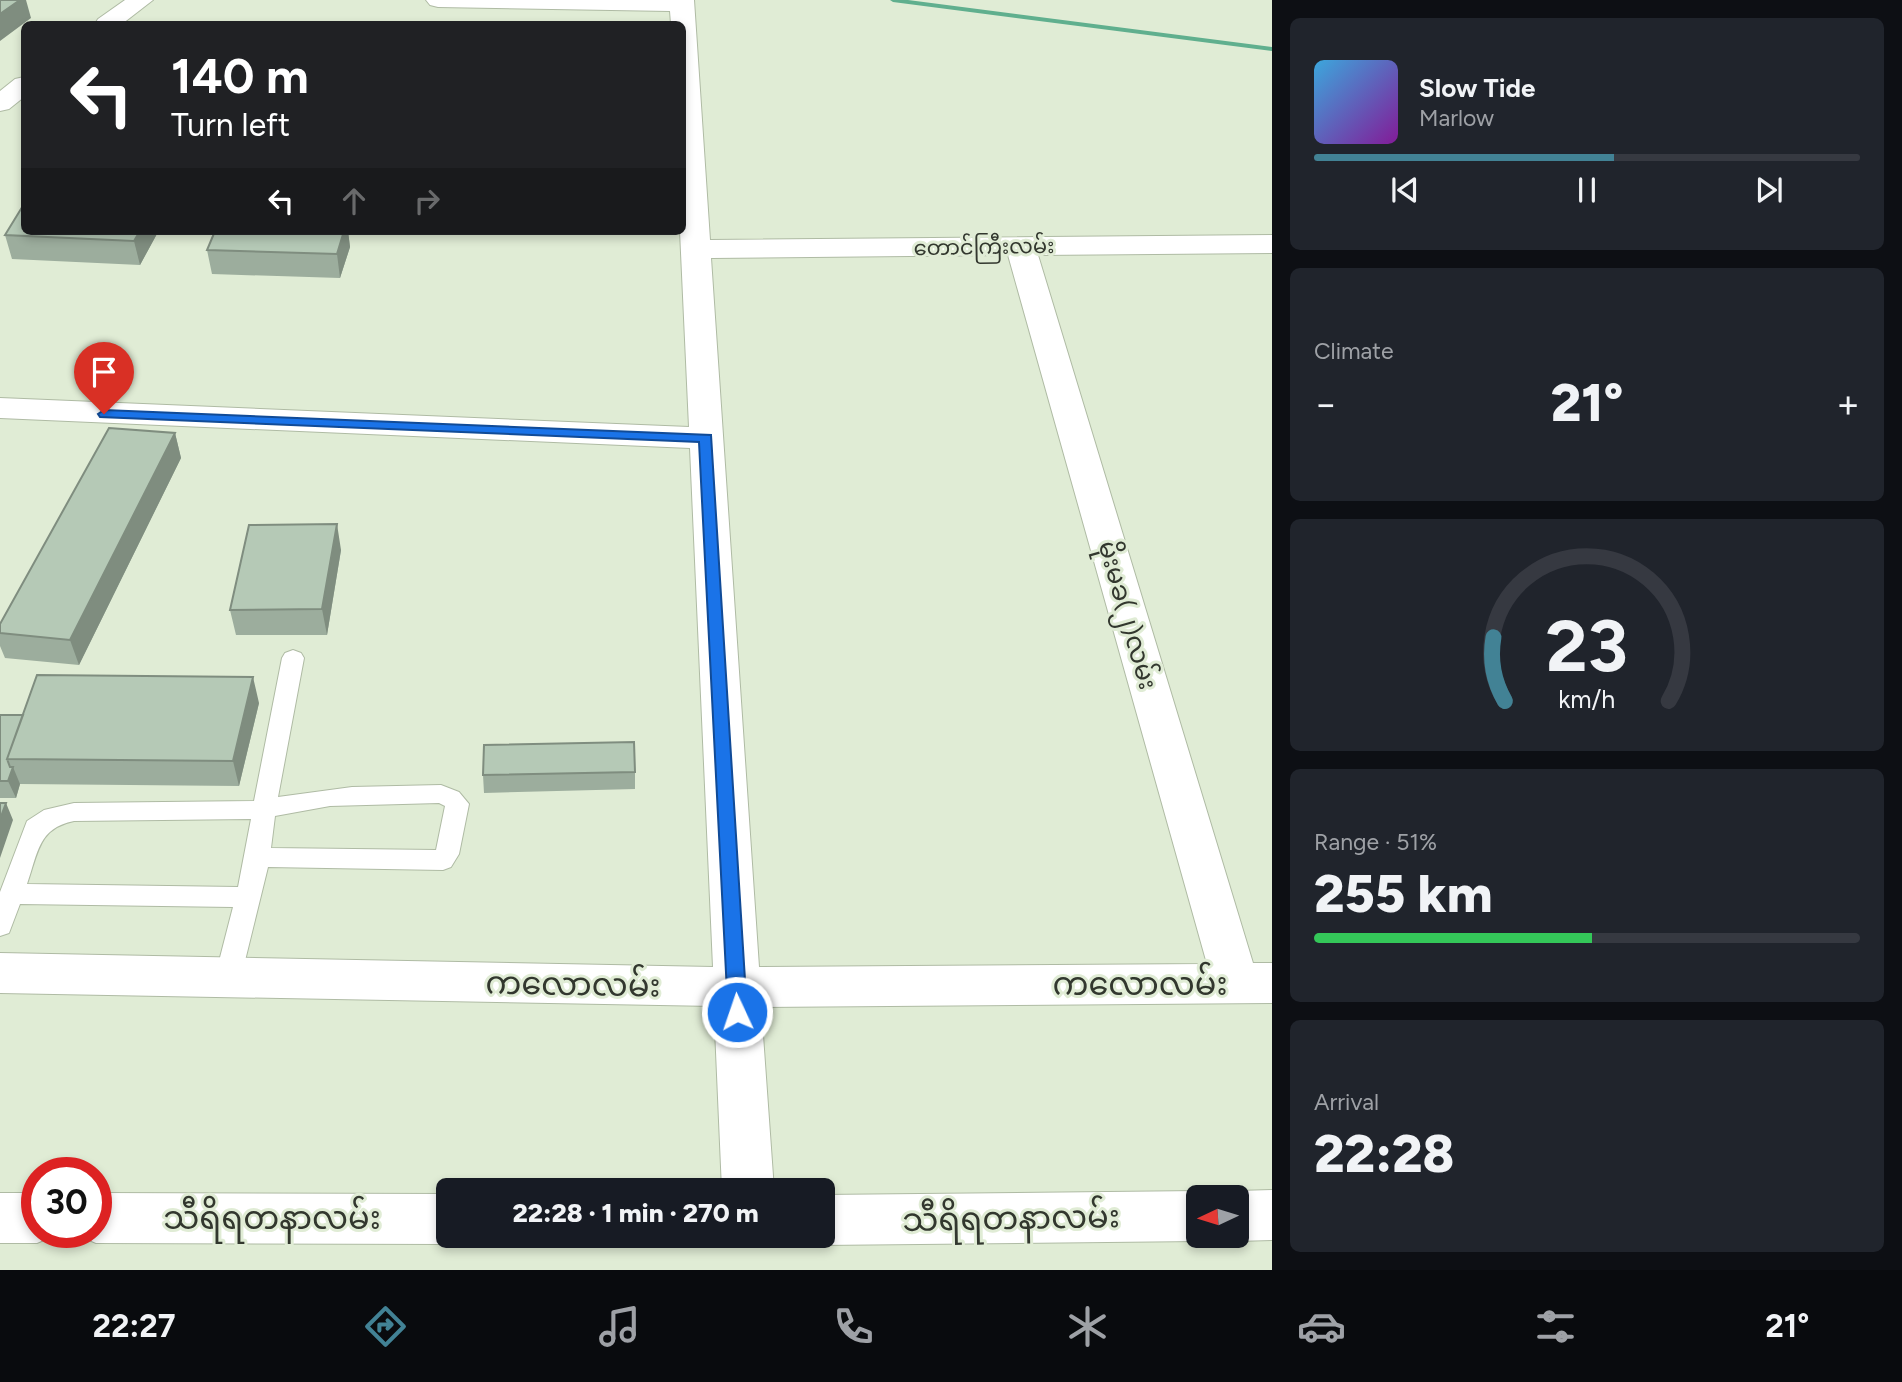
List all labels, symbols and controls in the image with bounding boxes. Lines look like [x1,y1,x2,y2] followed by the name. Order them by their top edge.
[171,46,309,105] text: 140 m
[56,49,147,140] icon: left
[1419,72,1535,104] text: Slow Tide
[1419,104,1494,132] text: Marlow
[171,106,290,144] text: Turn left
[1386,171,1424,209] icon: previous
[1568,171,1606,209] icon: pause
[1750,171,1788,209] icon: next
[262,182,300,220] icon: left
[335,182,373,220] icon: ahead
[408,182,446,220] icon: right
[913,230,1055,265] street label: တောင်ကြီးလမ်း
[1314,337,1393,365] text: Climate
[74,342,134,414] pin
[85,353,123,391] icon: arrive
[1551,372,1623,434] text: 21°
[1314,381,1338,427] text: −
[1836,381,1860,427] text: +
[1087,537,1165,695] street label: မိုးမခ(၂)လမ်း
[1546,602,1628,689] text: 23
[1558,684,1616,714] text: km/h
[1314,828,1437,856] text: Range · 51%
[1314,863,1493,925] text: 255 km
[485,959,661,1005] street label: ကလောလမ်း
[1052,961,1228,1003] street label: ကလောလမ်း
[700,975,774,1049] position arrow
[1314,1088,1379,1116] text: Arrival
[1314,1123,1454,1185] text: 22:28
[21,1157,112,1248] speed limit sign: 30
[1186,1185,1250,1248] north arrow
[1186,1185,1249,1248] map controls
[902,1193,1120,1246] street label: သီရိရတနာလမ်း
[163,1195,381,1244] street label: သီရိရတနာလမ်း
[512,1197,759,1229] text: 22:28 · 1 min · 270 m
[361,1302,410,1351] icon: directions
[595,1302,644,1351] icon: music
[829,1302,878,1351] icon: phone
[1063,1302,1112,1351] icon: climate
[1297,1302,1346,1351] icon: car
[1531,1302,1580,1351] icon: filters
[93,1307,176,1345] text: 22:27
[1765,1307,1809,1345] text: 21°

